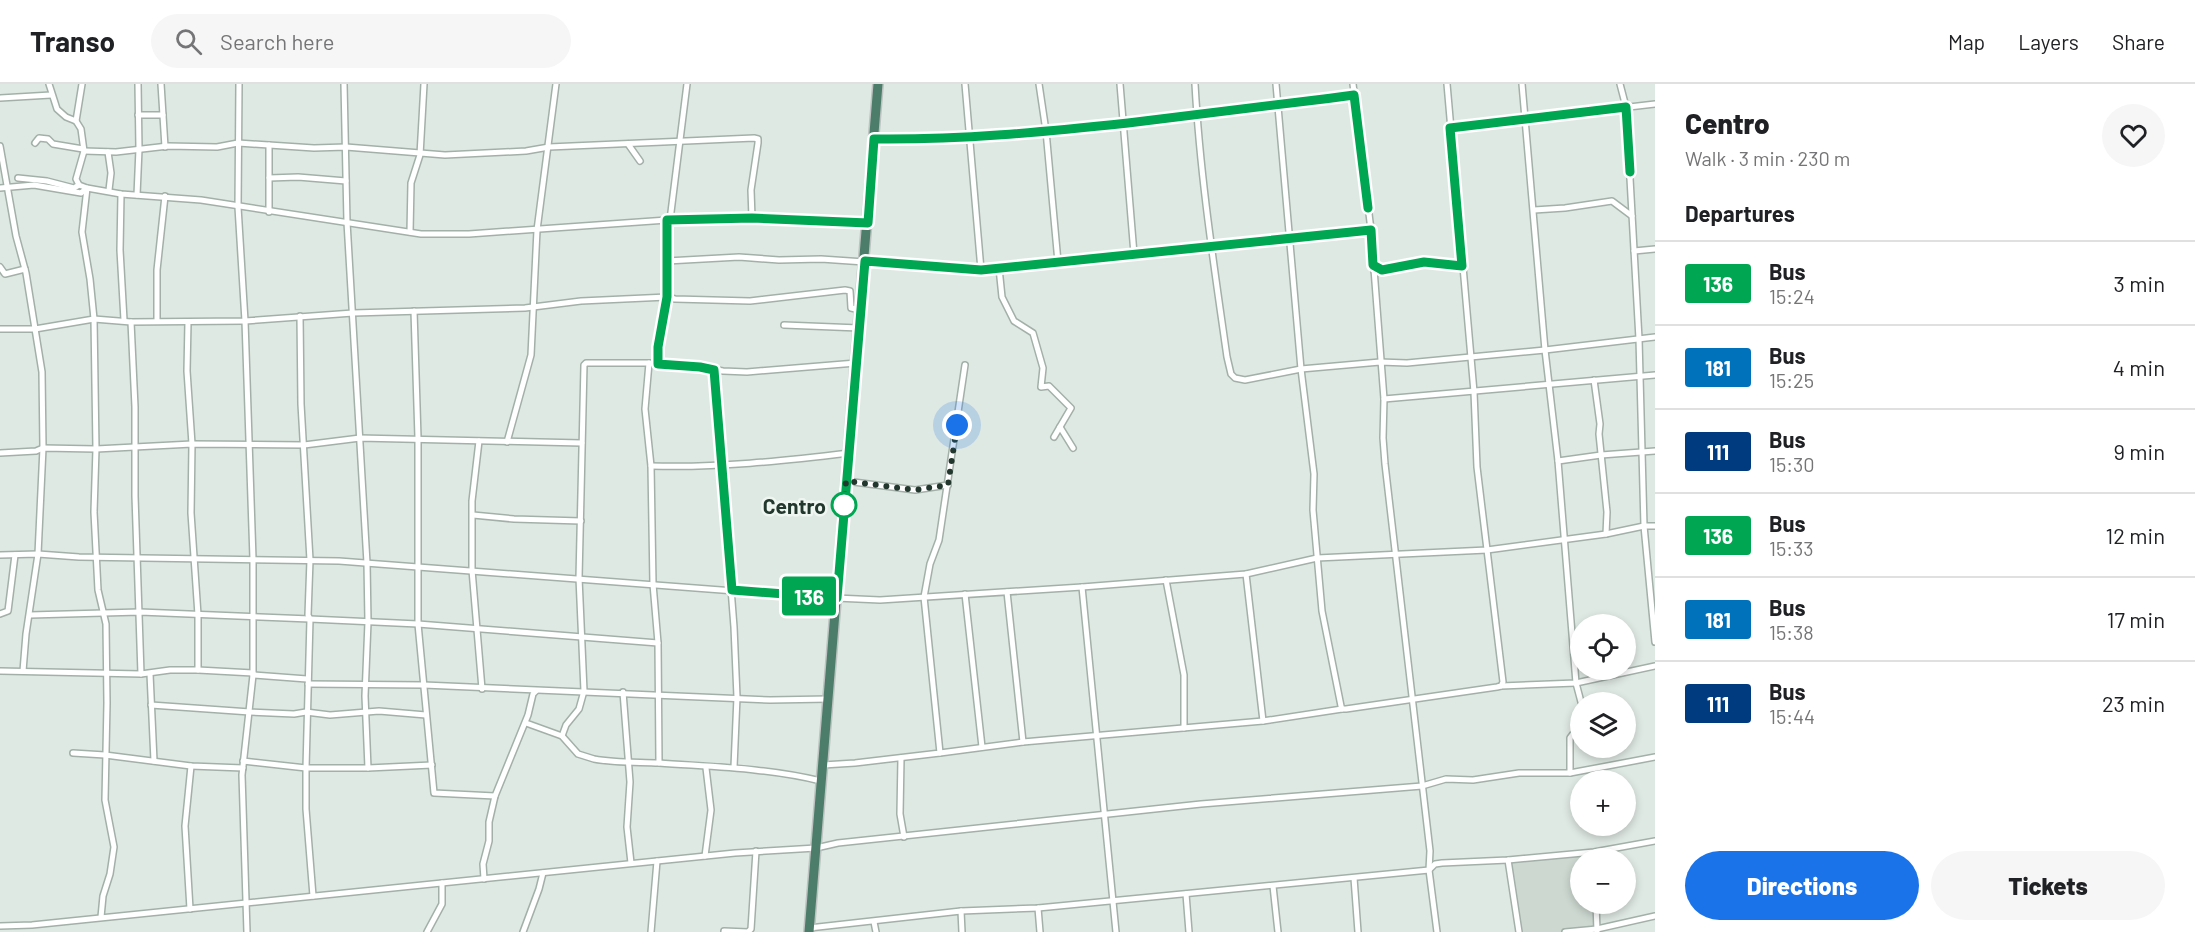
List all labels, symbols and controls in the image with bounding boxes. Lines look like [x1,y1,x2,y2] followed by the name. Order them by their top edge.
[151,14,571,68] search box
[30,24,115,58] text: Transo
[172,25,205,58] icon: search
[220,28,334,54] text: Search here
[1948,29,1985,54] text: Map
[2018,29,2079,54] text: Layers
[2112,29,2165,54] text: Share
[2102,104,2165,167] button: heart
[1685,106,1770,140] text: Centro
[1685,146,1850,170] text: Walk · 3 min · 230 m
[1685,200,1795,226] text: Departures
[1769,258,1806,284] text: Bus
[2114,270,2165,296] text: 3 min
[1703,271,1733,296] text: 136
[1769,284,1815,308] text: 15:24
[1769,342,1806,368] text: Bus
[2113,354,2165,380] text: 4 min
[1705,355,1731,380] text: 181
[1769,368,1814,392] text: 15:25
[942,410,972,440] your location
[1769,426,1806,452] text: Bus
[2113,438,2165,464] text: 9 min
[1707,439,1729,464] text: 111
[1769,452,1815,476] text: 15:30
[831,492,857,518] marker: Centro
[763,493,826,518] place label: Centro
[1769,510,1806,536] text: Bus
[2105,522,2165,548] text: 12 min
[1703,523,1733,548] text: 136
[1769,536,1814,560] text: 15:33
[774,576,844,616] line badge: 136
[794,584,824,609] text: 136
[1769,594,1806,620] text: Bus
[2107,606,2165,632] text: 17 min
[1705,607,1731,632] text: 181
[1570,614,1636,914] map controls
[1570,614,1636,680] button: locate
[1769,620,1814,644] text: 15:38
[1769,678,1806,704] text: Bus
[2102,690,2165,716] text: 23 min
[1707,691,1729,716] text: 111
[1570,692,1636,758] button: layers
[1769,704,1815,728] text: 15:44
[1570,770,1636,836] button: +
[1570,848,1636,914] button: −
[1685,851,1919,920] button: Directions
[1931,851,2165,920] button: Tickets

